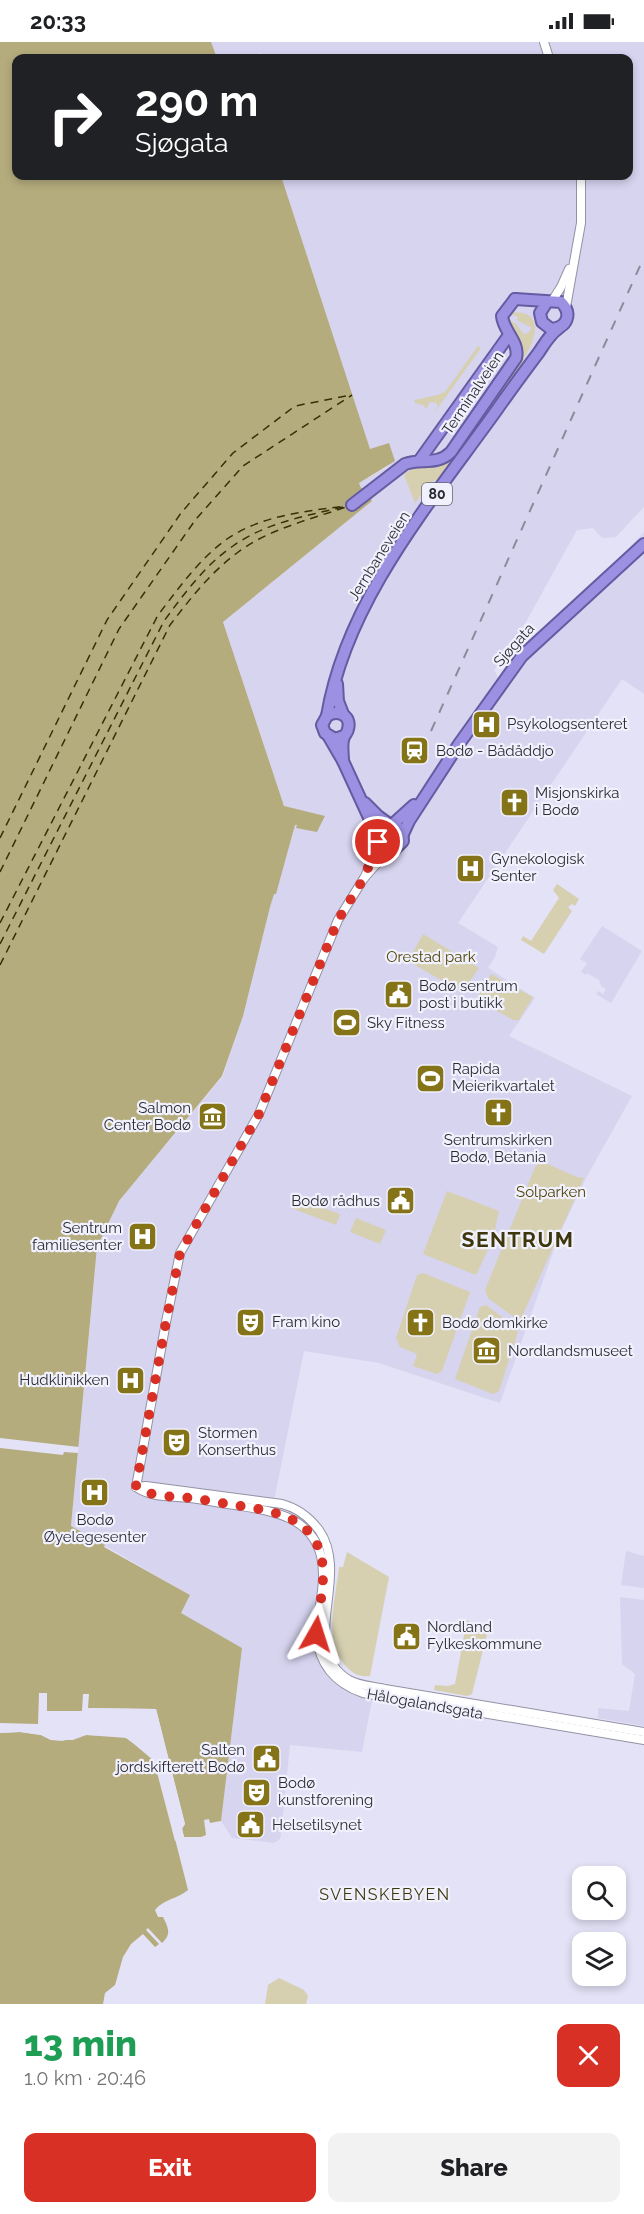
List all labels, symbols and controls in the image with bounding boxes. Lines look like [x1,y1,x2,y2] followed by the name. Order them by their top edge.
[30,8,86,34] text: 20:33
[135,77,258,126] text: 290 m
[36,78,114,156] icon: right
[135,127,229,158] text: Sjøgata
[439,348,507,438] street label: Terminalveien
[422,483,452,505] road number: 80
[344,508,414,604] street label: Jernbaneveien
[490,620,538,670] street label: Sjøgata
[470,708,502,740] hospital icon: Psykologsenteret
[507,715,627,733] place label: Psykologsenteret
[399,735,431,767] station icon: Bodø - Bådåddjo
[436,742,554,760] place label: Bodø - Bådåddjo
[535,784,620,819] place label: Misjonskirka i Bodø
[498,786,530,818] church icon: Misjonskirka i Bodø
[352,816,403,867] pin
[361,825,394,858] icon: arrive
[491,850,585,885] place label: Gynekologisk Senter
[454,852,486,884] hospital icon: Gynekologisk Senter
[386,948,476,966] park label: Orestad park
[419,977,518,1012] place label: Bodø sentrum post i butikk
[382,979,414,1011] public building icon: Bodø sentrum post i butikk
[330,1007,362,1039] sports icon: Sky Fitness
[367,1014,445,1032] place label: Sky Fitness
[452,1060,555,1095] place label: Rapida Meierikvartalet
[415,1062,447,1094] sports icon: Rapida Meierikvartalet
[482,1097,514,1129] church icon: Sentrumskirken Bodø, Betania
[104,1099,191,1134] place label: Salmon Center Bodø
[196,1101,228,1133] museum icon: Salmon Center Bodø
[444,1131,552,1166] place label: Sentrumskirken Bodø, Betania
[516,1183,586,1201] park label: Solparken
[385,1185,417,1217] public building icon: Bodø rådhus
[291,1192,380,1210] place label: Bodø rådhus
[32,1219,123,1254] place label: Sentrum familiesenter
[127,1221,159,1253] hospital icon: Sentrum familiesenter
[462,1227,574,1252] district label: SENTRUM
[235,1306,267,1338] theatre icon: Fram kino
[405,1307,437,1339] church icon: Bodø domkirke
[272,1313,340,1331] place label: Fram kino
[442,1314,548,1332] place label: Bodø domkirke
[471,1335,503,1367] museum icon: Nordlandsmuseet
[508,1342,633,1360] place label: Nordlandsmuseet
[114,1364,146,1396] hospital icon: Hudklinikken
[19,1371,109,1389] place label: Hudklinikken
[198,1424,276,1459] place label: Stormen Konserthus
[161,1426,193,1458] theatre icon: Stormen Konserthus
[79,1477,111,1509] hospital icon: Bodø Øyelegesenter
[44,1511,147,1546] place label: Bodø Øyelegesenter
[284,1602,348,1666] position arrow
[427,1618,542,1653] place label: Nordland Fylkeskommune
[390,1620,422,1652] public building icon: Nordland Fylkeskommune
[365,1685,485,1723] street label: Hålogalandsgata
[114,1741,245,1776] place label: Salten jordskifterett Bodø
[250,1743,282,1775] public building icon: Salten jordskifterett Bodø
[278,1774,373,1809] place label: Bodø kunstforening
[241,1776,273,1808] theatre icon: Bodø kunstforening
[235,1809,267,1841] public building icon: Helsetilsynet
[272,1816,362,1834] place label: Helsetilsynet
[572,1866,626,1986] map controls
[572,1866,626,1920] button: search
[319,1885,451,1904] district label: SVENSKEBYEN
[572,1932,626,1986] button: layers
[24,2022,137,2064] text: 13 min
[557,2024,620,2087] button: close
[24,2066,146,2090] text: 1.0 km · 20:46
[24,2133,316,2202] button: Exit
[328,2133,620,2202] button: Share

